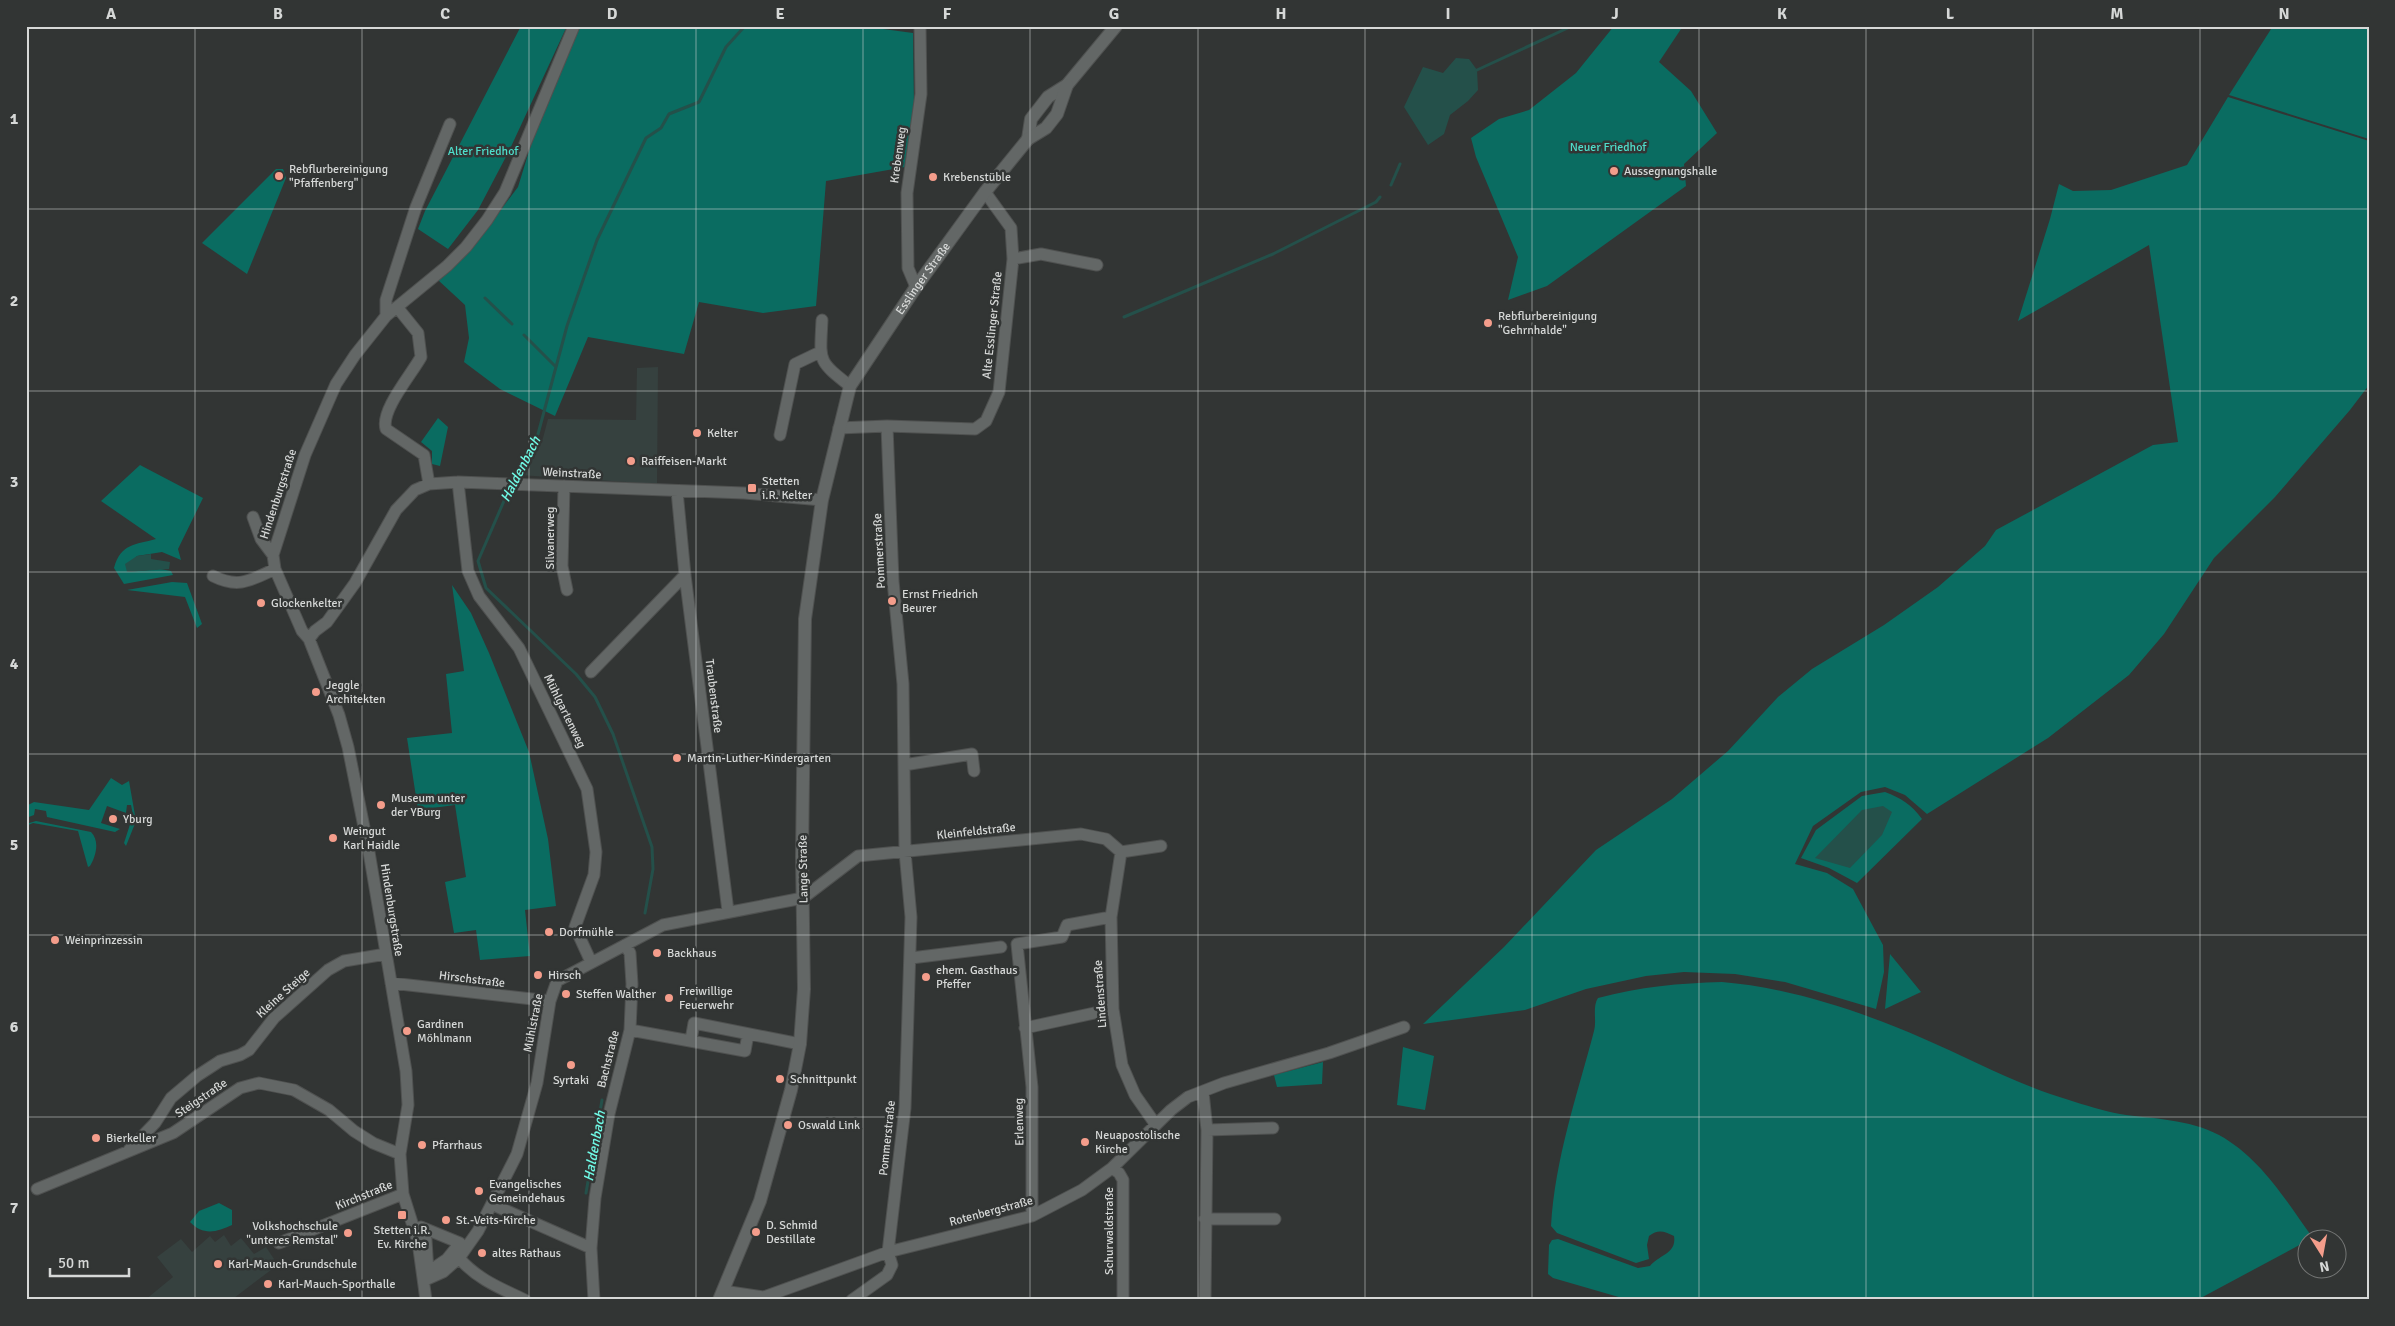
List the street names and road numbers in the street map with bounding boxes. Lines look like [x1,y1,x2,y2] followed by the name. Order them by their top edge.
[887,126,910,184] street label: Krebenweg
[893,240,954,318] street label: Esslinger Straße
[979,271,1006,380] street label: Alte Esslinger Straße
[257,447,300,541] street label: Hindenburgstraße
[542,464,602,483] street label: Weinstraße
[543,507,558,569] street label: Silvanerweg
[870,513,889,589] street label: Pommerstraße
[702,658,725,734] street label: Traubenstraße
[540,672,589,751] street label: Mühlgartenweg
[936,820,1016,843] street label: Kleinfeldstraße
[795,835,812,903] street label: Lange Straße
[377,863,406,958] street label: Hindenburgstraße
[1091,959,1110,1028] street label: Lindenstraße
[253,965,313,1021] street label: Kleine Steige
[438,968,506,991] street label: Hirschstraße
[520,992,547,1054] street label: Mühlstraße
[594,1029,623,1090] street label: Bachstraße
[172,1075,230,1121] street label: Steigstraße
[1012,1098,1027,1146] street label: Erlenweg
[876,1100,899,1176] street label: Pommerstraße
[333,1177,395,1214] street label: Kirchstraße
[1102,1187,1117,1275] street label: Schurwaldstraße
[948,1193,1035,1230] street label: Rotenbergstraße

